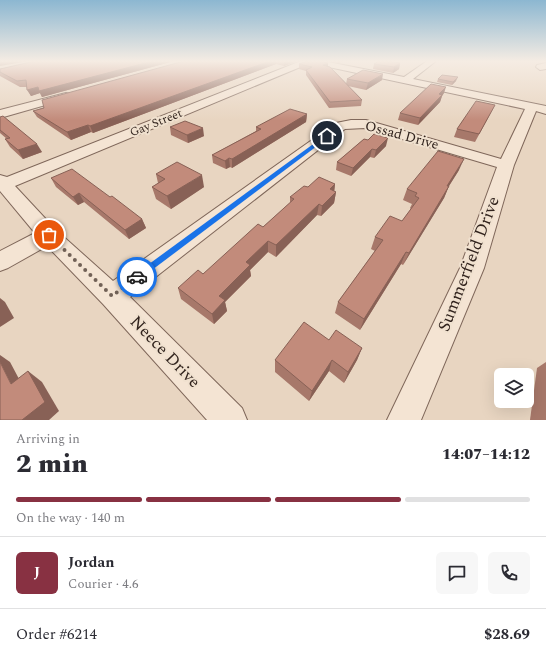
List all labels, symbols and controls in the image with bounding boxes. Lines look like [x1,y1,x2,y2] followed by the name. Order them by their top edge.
[127,104,185,142] street label: Gay Street
[363,115,441,155] street label: Ossad Drive
[310,119,344,153] pin
[316,125,338,147] icon: home
[431,193,507,335] street label: Summerfield Drive
[32,218,66,252] pin
[38,224,60,246] icon: bag
[117,257,157,297] courier
[126,266,148,288] icon: car
[124,310,206,394] street label: Neece Drive
[494,368,534,408] map controls
[494,368,534,408] button: layers
[16,429,80,449] text: Arriving in
[442,443,530,466] text: 14:07–14:12
[16,444,88,484] text: 2 min
[16,508,125,528] text: On the way · 140 m
[68,551,115,574] text: Jordan
[436,552,478,594] button: chat
[488,552,530,594] button: phone
[34,561,40,584] text: J
[68,574,138,594] text: Courier · 4.6
[16,623,97,646] text: Order #6214
[484,623,530,646] text: $28.69

